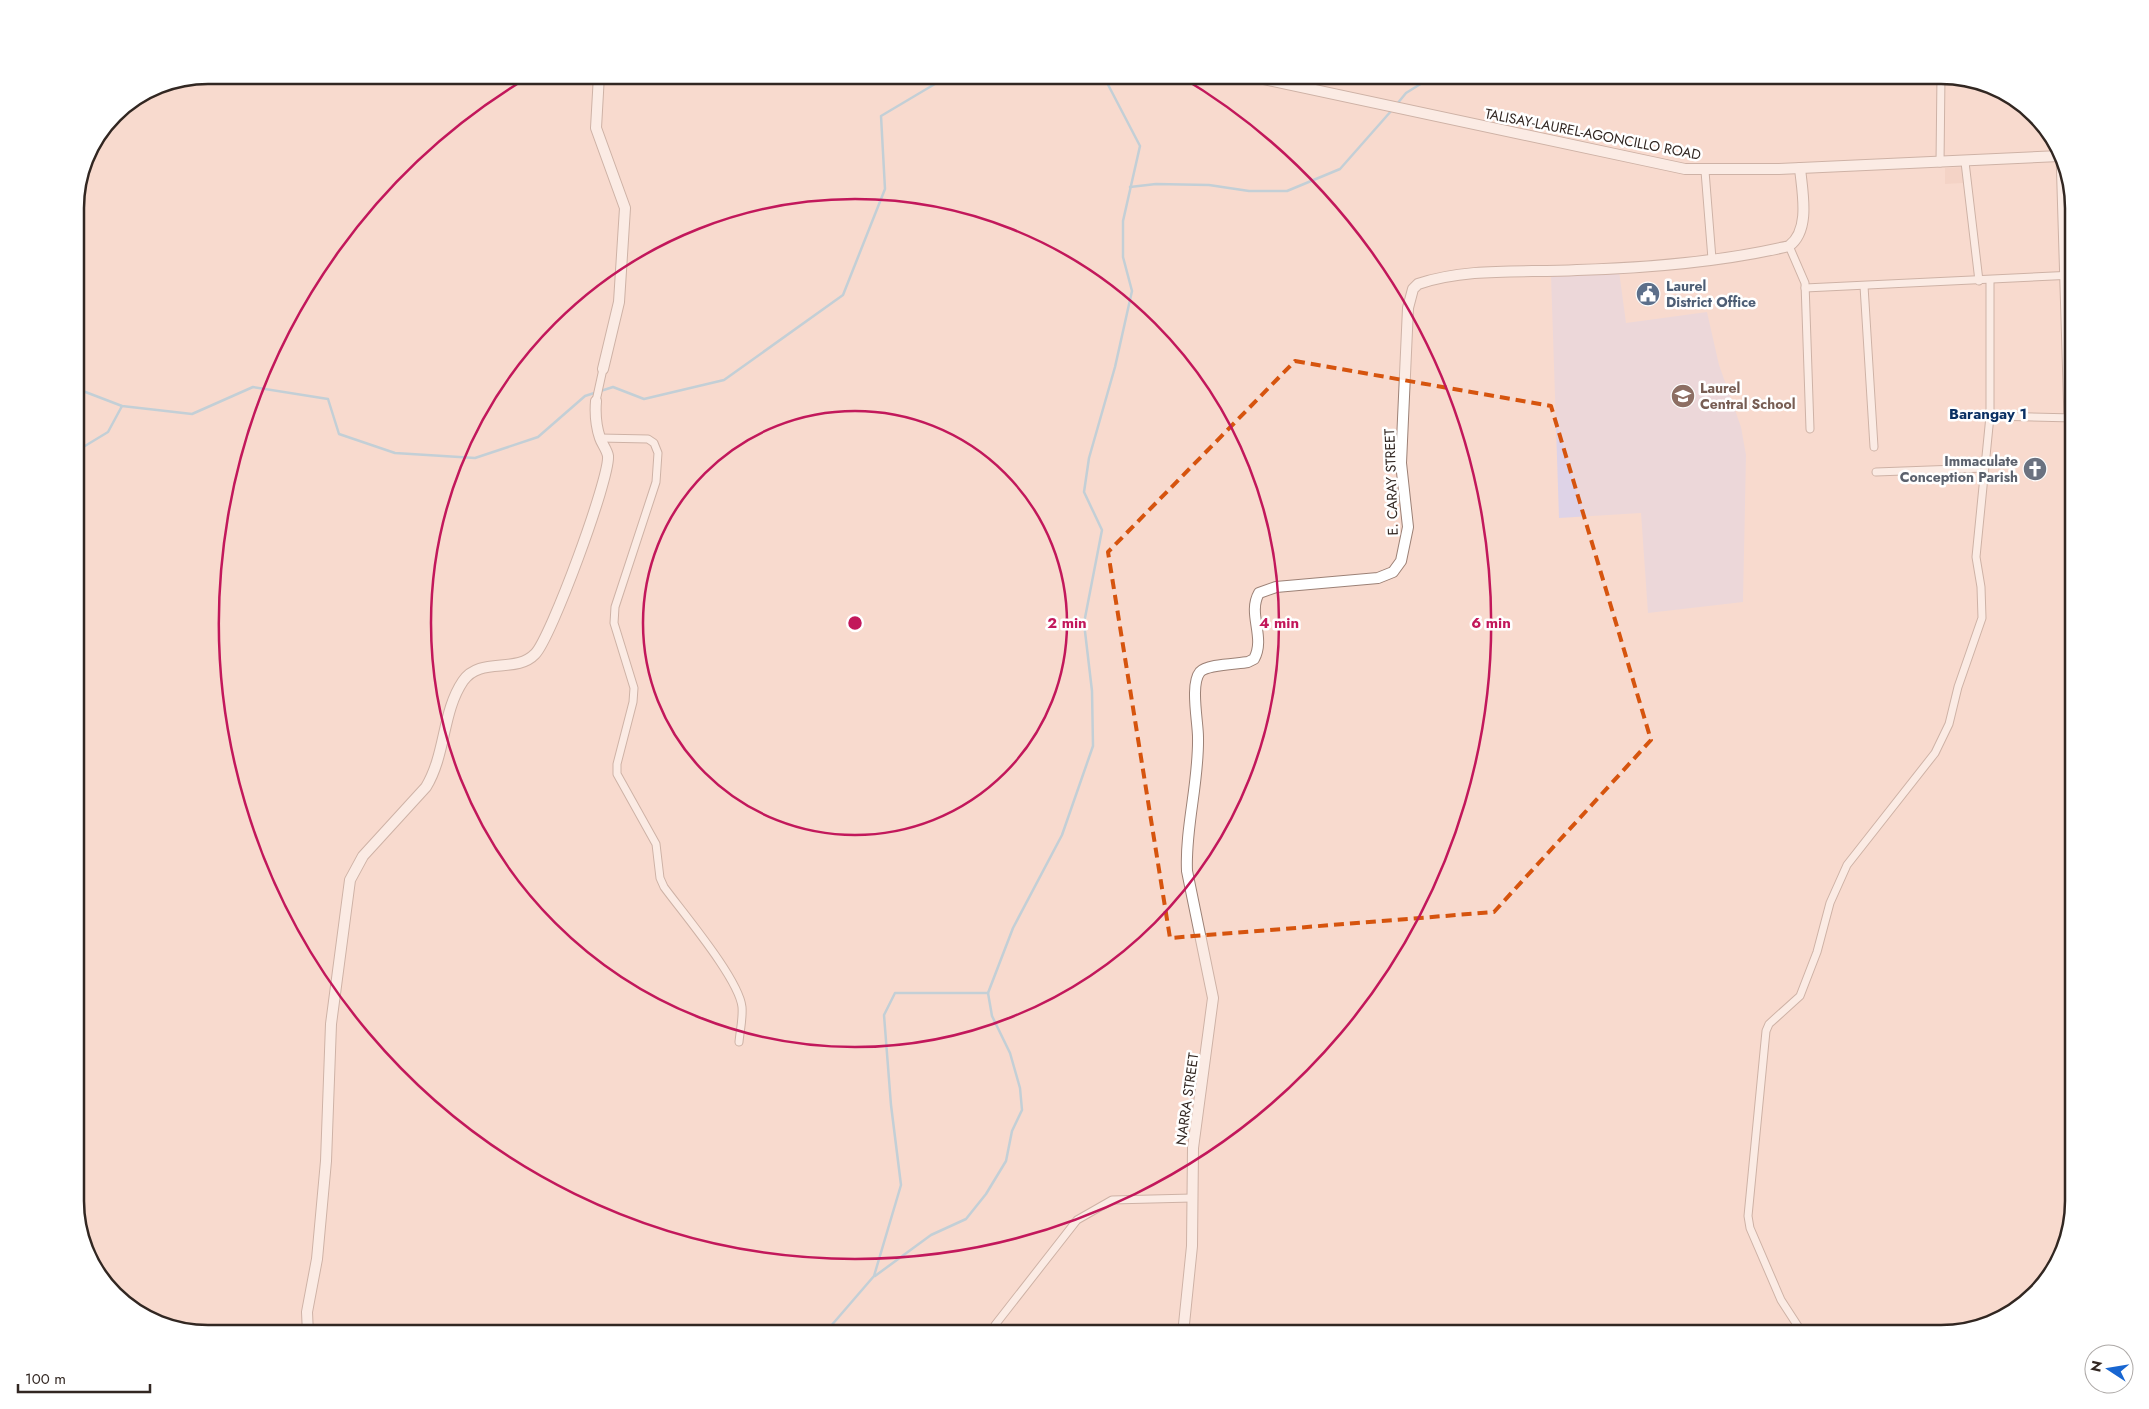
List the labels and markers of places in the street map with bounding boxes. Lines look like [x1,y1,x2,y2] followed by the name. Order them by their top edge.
[1666,276,1756,312] place label: Laurel District Office
[1635,281,1661,307] public building icon: Laurel District Office
[1700,378,1796,414] place label: Laurel Central School
[1670,383,1696,409] school or university icon: Laurel Central School
[1900,451,2018,487] place label: Immaculate Conception Parish
[2022,456,2048,482] church icon: Immaculate Conception Parish
[846,614,864,632] centre of rings

